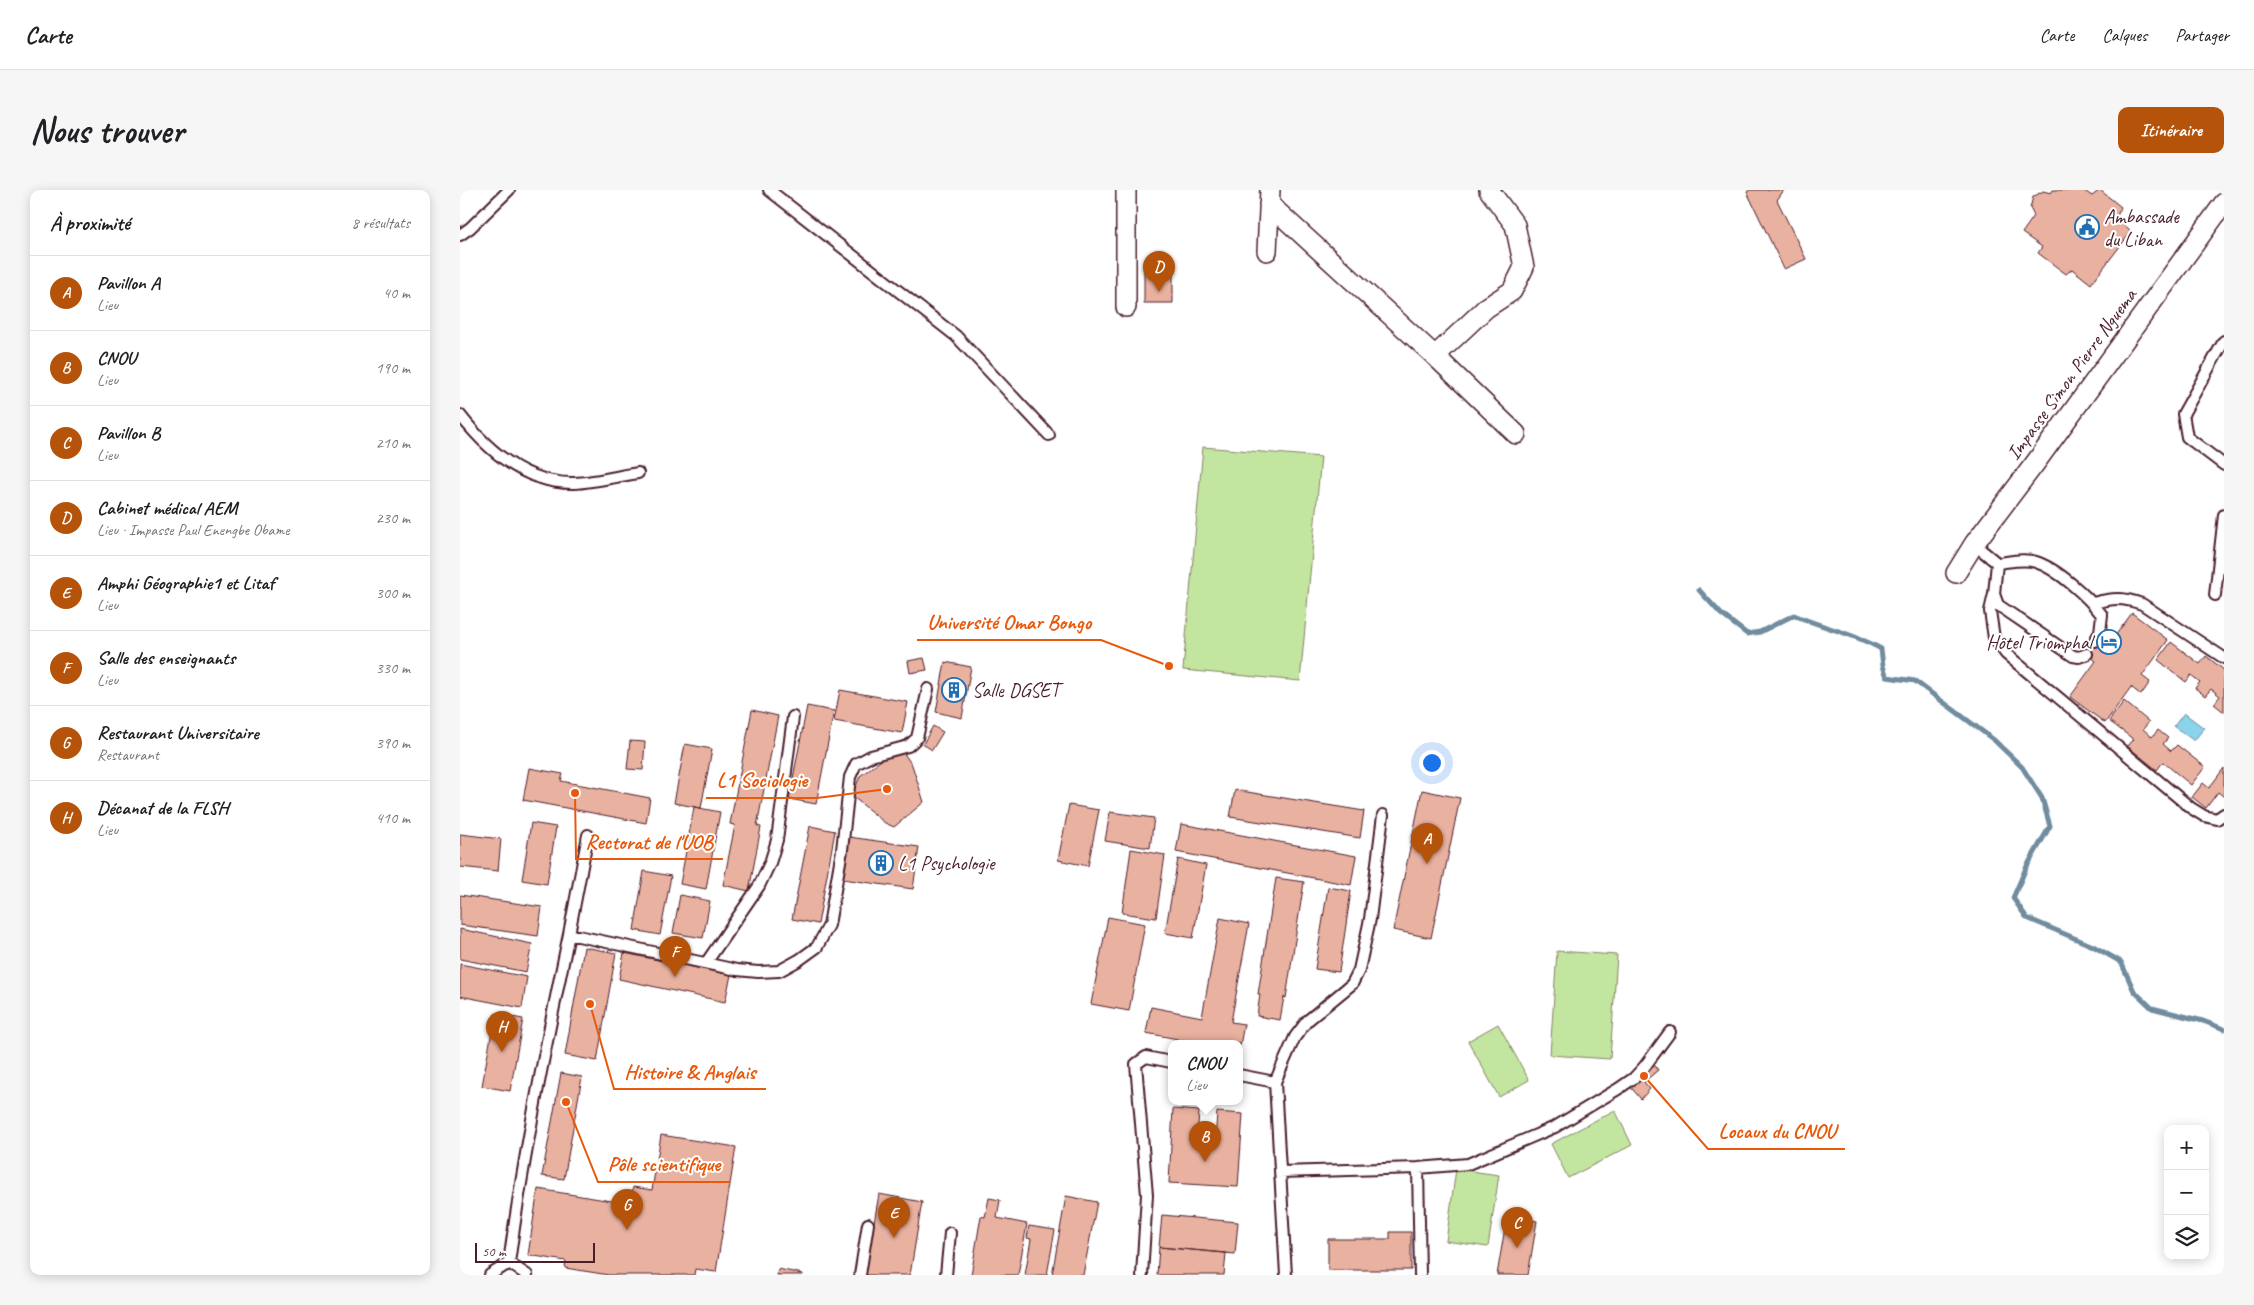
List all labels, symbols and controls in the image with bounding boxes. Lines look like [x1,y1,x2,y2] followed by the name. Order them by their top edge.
[25,20,72,50] text: Carte
[2040,24,2074,46] text: Carte
[2102,24,2147,46] text: Calques
[2175,24,2229,46] text: Partager
[2118,107,2224,153] button: Itinéraire
[30,108,184,153] text: Nous trouver
[2104,204,2180,252] place label: Ambassade du Liban
[50,210,130,236] text: À proximité
[351,213,410,233] text: 8 résultats
[2074,214,2100,240] public building icon: Ambassade du Liban
[1143,251,1175,292] pin: D
[97,271,160,295] text: Pavillon A
[62,283,70,303] text: A
[383,283,410,303] text: 40 m
[2001,283,2143,465] street label: Impasse Simon Pierre Nguema
[97,295,118,315] text: Lieu
[97,346,136,370] text: CNOU
[62,358,70,378] text: B
[376,358,410,378] text: 190 m
[97,370,118,390] text: Lieu
[97,421,160,445] text: Pavillon B
[62,433,70,453] text: C
[376,433,410,453] text: 210 m
[97,445,118,465] text: Lieu
[97,496,237,520] text: Cabinet médical AEM
[61,508,71,528] text: D
[376,508,410,528] text: 230 m
[97,520,290,540] text: Lieu · Impasse Paul Enengbe Obame
[97,571,274,595] text: Amphi Géographie1 et Litaf
[62,583,70,603] text: E
[376,583,410,603] text: 300 m
[97,595,118,615] text: Lieu
[917,604,1101,640] callout: Université Omar Bongo
[927,609,1092,635] text: Université Omar Bongo
[2096,629,2122,655] hotel icon: Hôtel Triomphal
[1986,630,2096,655] place label: Hôtel Triomphal
[97,646,235,670] text: Salle des enseignants
[62,658,70,678] text: F
[376,658,410,678] text: 330 m
[97,670,118,690] text: Lieu
[941,677,967,703] building icon: Salle DGSET
[972,678,1064,703] place label: Salle DGSET
[97,721,259,745] text: Restaurant Universitaire
[62,733,70,753] text: G
[376,733,410,753] text: 390 m
[97,745,159,765] text: Restaurant
[1419,750,1445,776] your location
[706,762,817,798] callout: L1 Sociologie
[717,767,809,793] text: L1 Sociologie
[97,796,228,820] text: Décanat de la FLSH
[61,808,71,828] text: H
[376,808,410,828] text: 410 m
[97,820,118,840] text: Lieu
[576,823,723,859] callout: Rectorat de l'UOB
[1411,823,1443,864] pin: A
[585,829,715,855] text: Rectorat de l'UOB
[868,850,894,876] building icon: L1 Psychologie
[898,851,996,876] place label: L1 Psychologie
[659,936,691,977] pin: F
[486,1011,518,1052] pin: H
[1168,1040,1243,1105] popup
[1186,1051,1225,1075] text: CNOU
[614,1053,766,1089] callout: Histoire & Anglais
[624,1059,758,1085] text: Histoire & Anglais
[1186,1075,1207,1095] text: Lieu
[1708,1113,1845,1149] callout: Locaux du CNOU
[1719,1118,1839,1144] text: Locaux du CNOU
[1189,1121,1221,1162] pin: B
[2164,1125,2209,1260] map controls
[2164,1125,2209,1170] button: +
[598,1146,730,1182] callout: Pôle scientifique
[608,1151,722,1177] text: Pôle scientifique
[2164,1170,2209,1215] button: −
[611,1189,643,1230] pin: G
[878,1197,910,1238] pin: E
[1501,1207,1533,1248] pin: C
[2164,1215,2209,1260] button: layers
[475,1240,595,1263] scale bar
[482,1243,506,1260] text: 50 m

